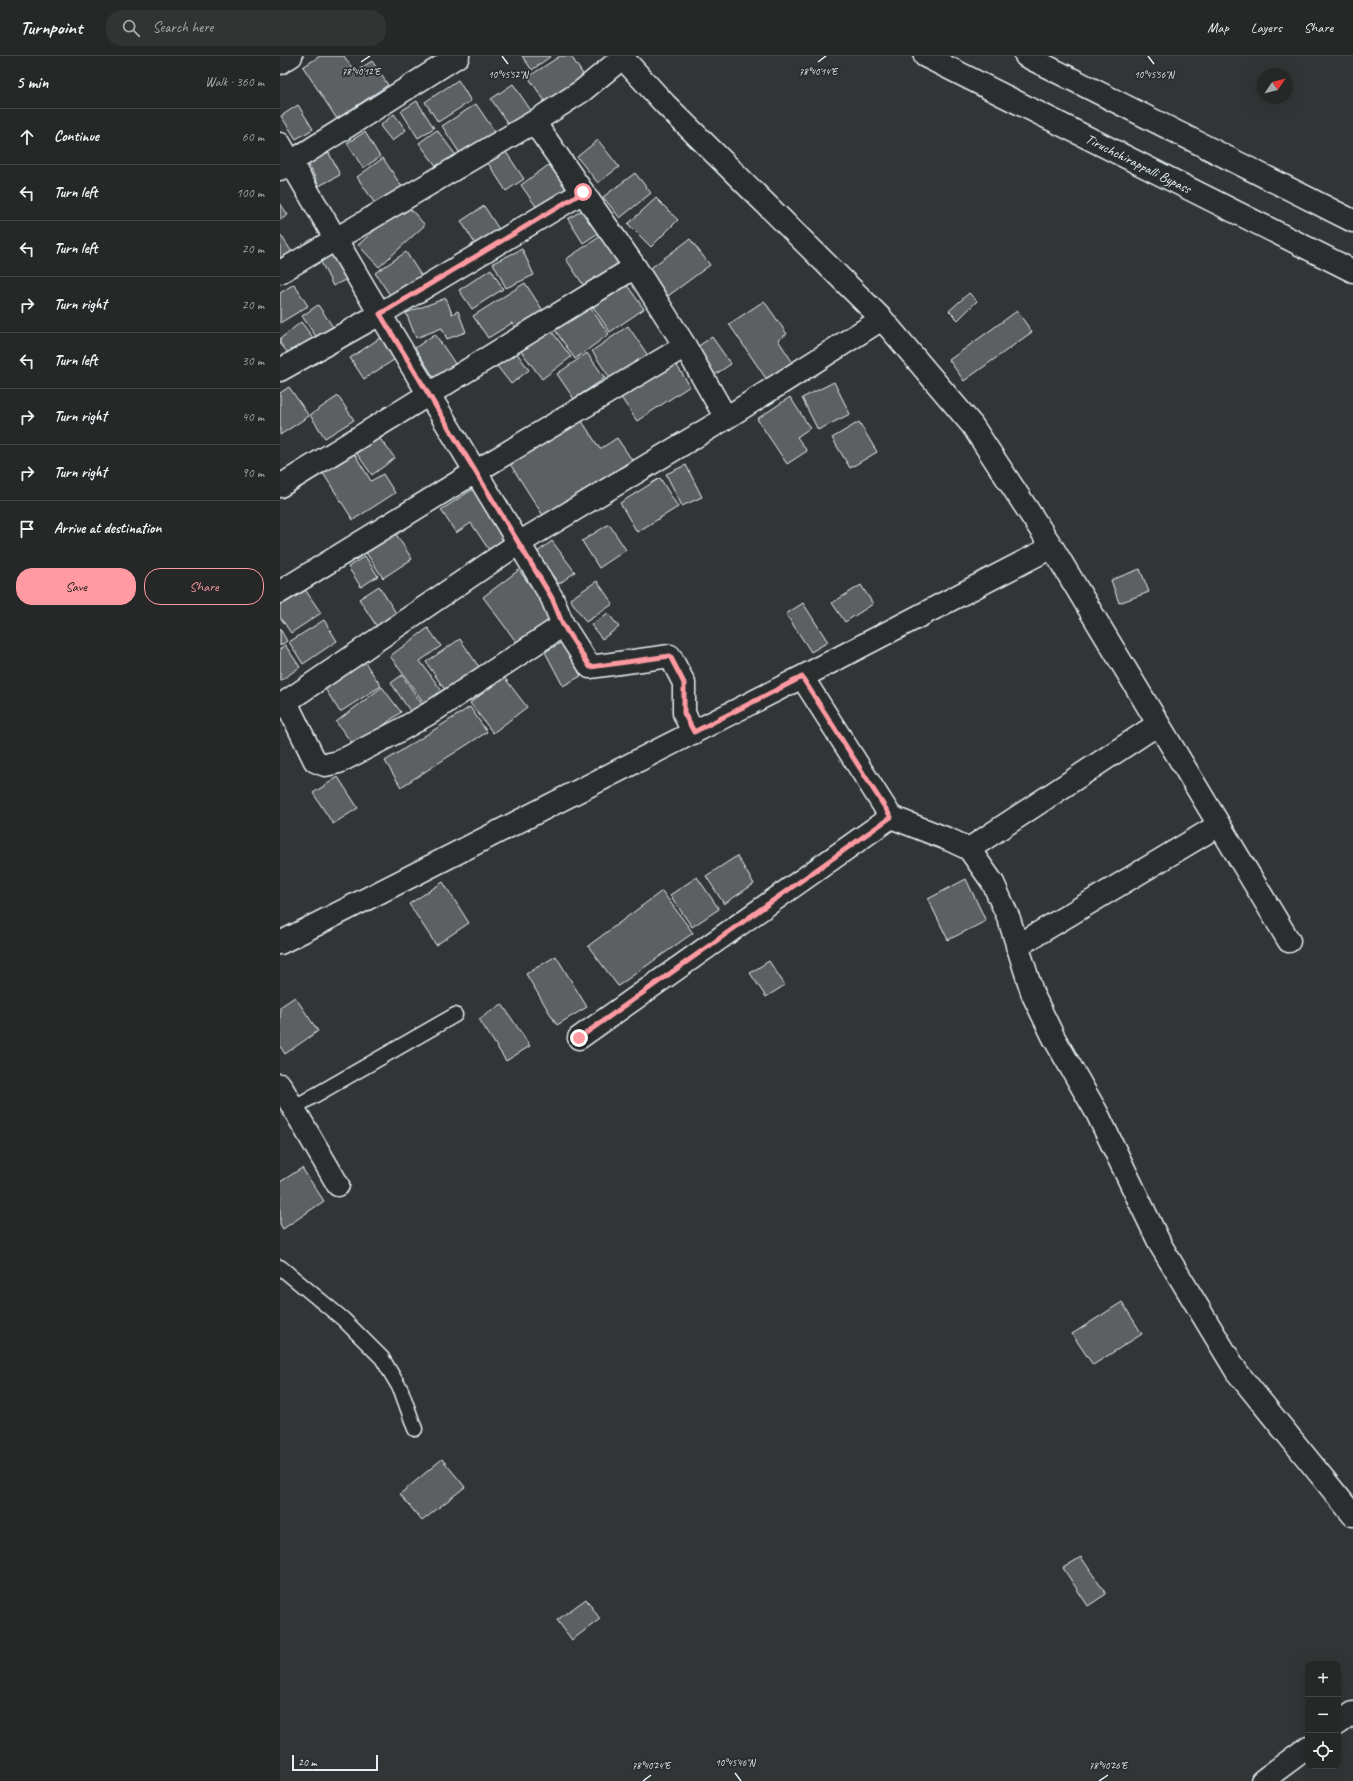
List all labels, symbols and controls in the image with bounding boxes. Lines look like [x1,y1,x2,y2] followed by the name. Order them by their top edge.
[106,10,386,46] search box
[20,16,82,40] text: Turnpoint
[120,17,142,39] icon: search
[152,18,214,37] text: Search here
[1207,19,1229,36] text: Map
[1251,19,1282,36] text: Layers
[1304,19,1333,36] text: Share
[342,65,382,78] text: 78°40'12"E
[799,65,839,78] text: 78°40'14"E
[488,68,530,81] text: 10°45'52"N
[1134,68,1176,81] text: 10°45'56"N
[1257,68,1293,104] north arrow
[16,72,48,93] text: 5 min
[205,74,264,90] text: Walk · 360 m
[16,126,38,148] icon: ahead
[54,127,99,146] text: Continue
[242,129,264,145] text: 60 m
[1083,130,1195,198] street label: Tiruchchirappalli Bypass
[16,182,38,204] icon: left
[54,183,97,202] text: Turn left
[574,183,592,201] route start
[236,185,264,201] text: 100 m
[16,238,38,260] icon: left
[54,239,97,258] text: Turn left
[242,241,264,257] text: 20 m
[16,294,38,316] icon: right
[54,295,107,314] text: Turn right
[242,297,264,313] text: 20 m
[16,350,38,372] icon: left
[54,351,97,370] text: Turn left
[242,353,264,369] text: 30 m
[16,406,38,428] icon: right
[54,407,107,426] text: Turn right
[242,409,264,425] text: 40 m
[16,462,38,484] icon: right
[54,463,107,482] text: Turn right
[242,465,264,481] text: 90 m
[16,518,38,540] icon: arrive
[54,519,161,538] text: Arrive at destination
[16,568,136,605] button: Save
[144,568,264,605] button: Share
[570,1029,588,1047] route end
[1305,1661,1341,1769] map controls
[1305,1661,1341,1697] button: +
[1305,1697,1341,1733] button: −
[1305,1733,1341,1769] button: locate
[292,1753,378,1772] scale bar
[298,1755,317,1769] text: 20 m
[715,1756,757,1769] text: 10°45'46"N
[632,1759,672,1772] text: 78°40'24"E
[1089,1759,1129,1772] text: 78°40'26"E

